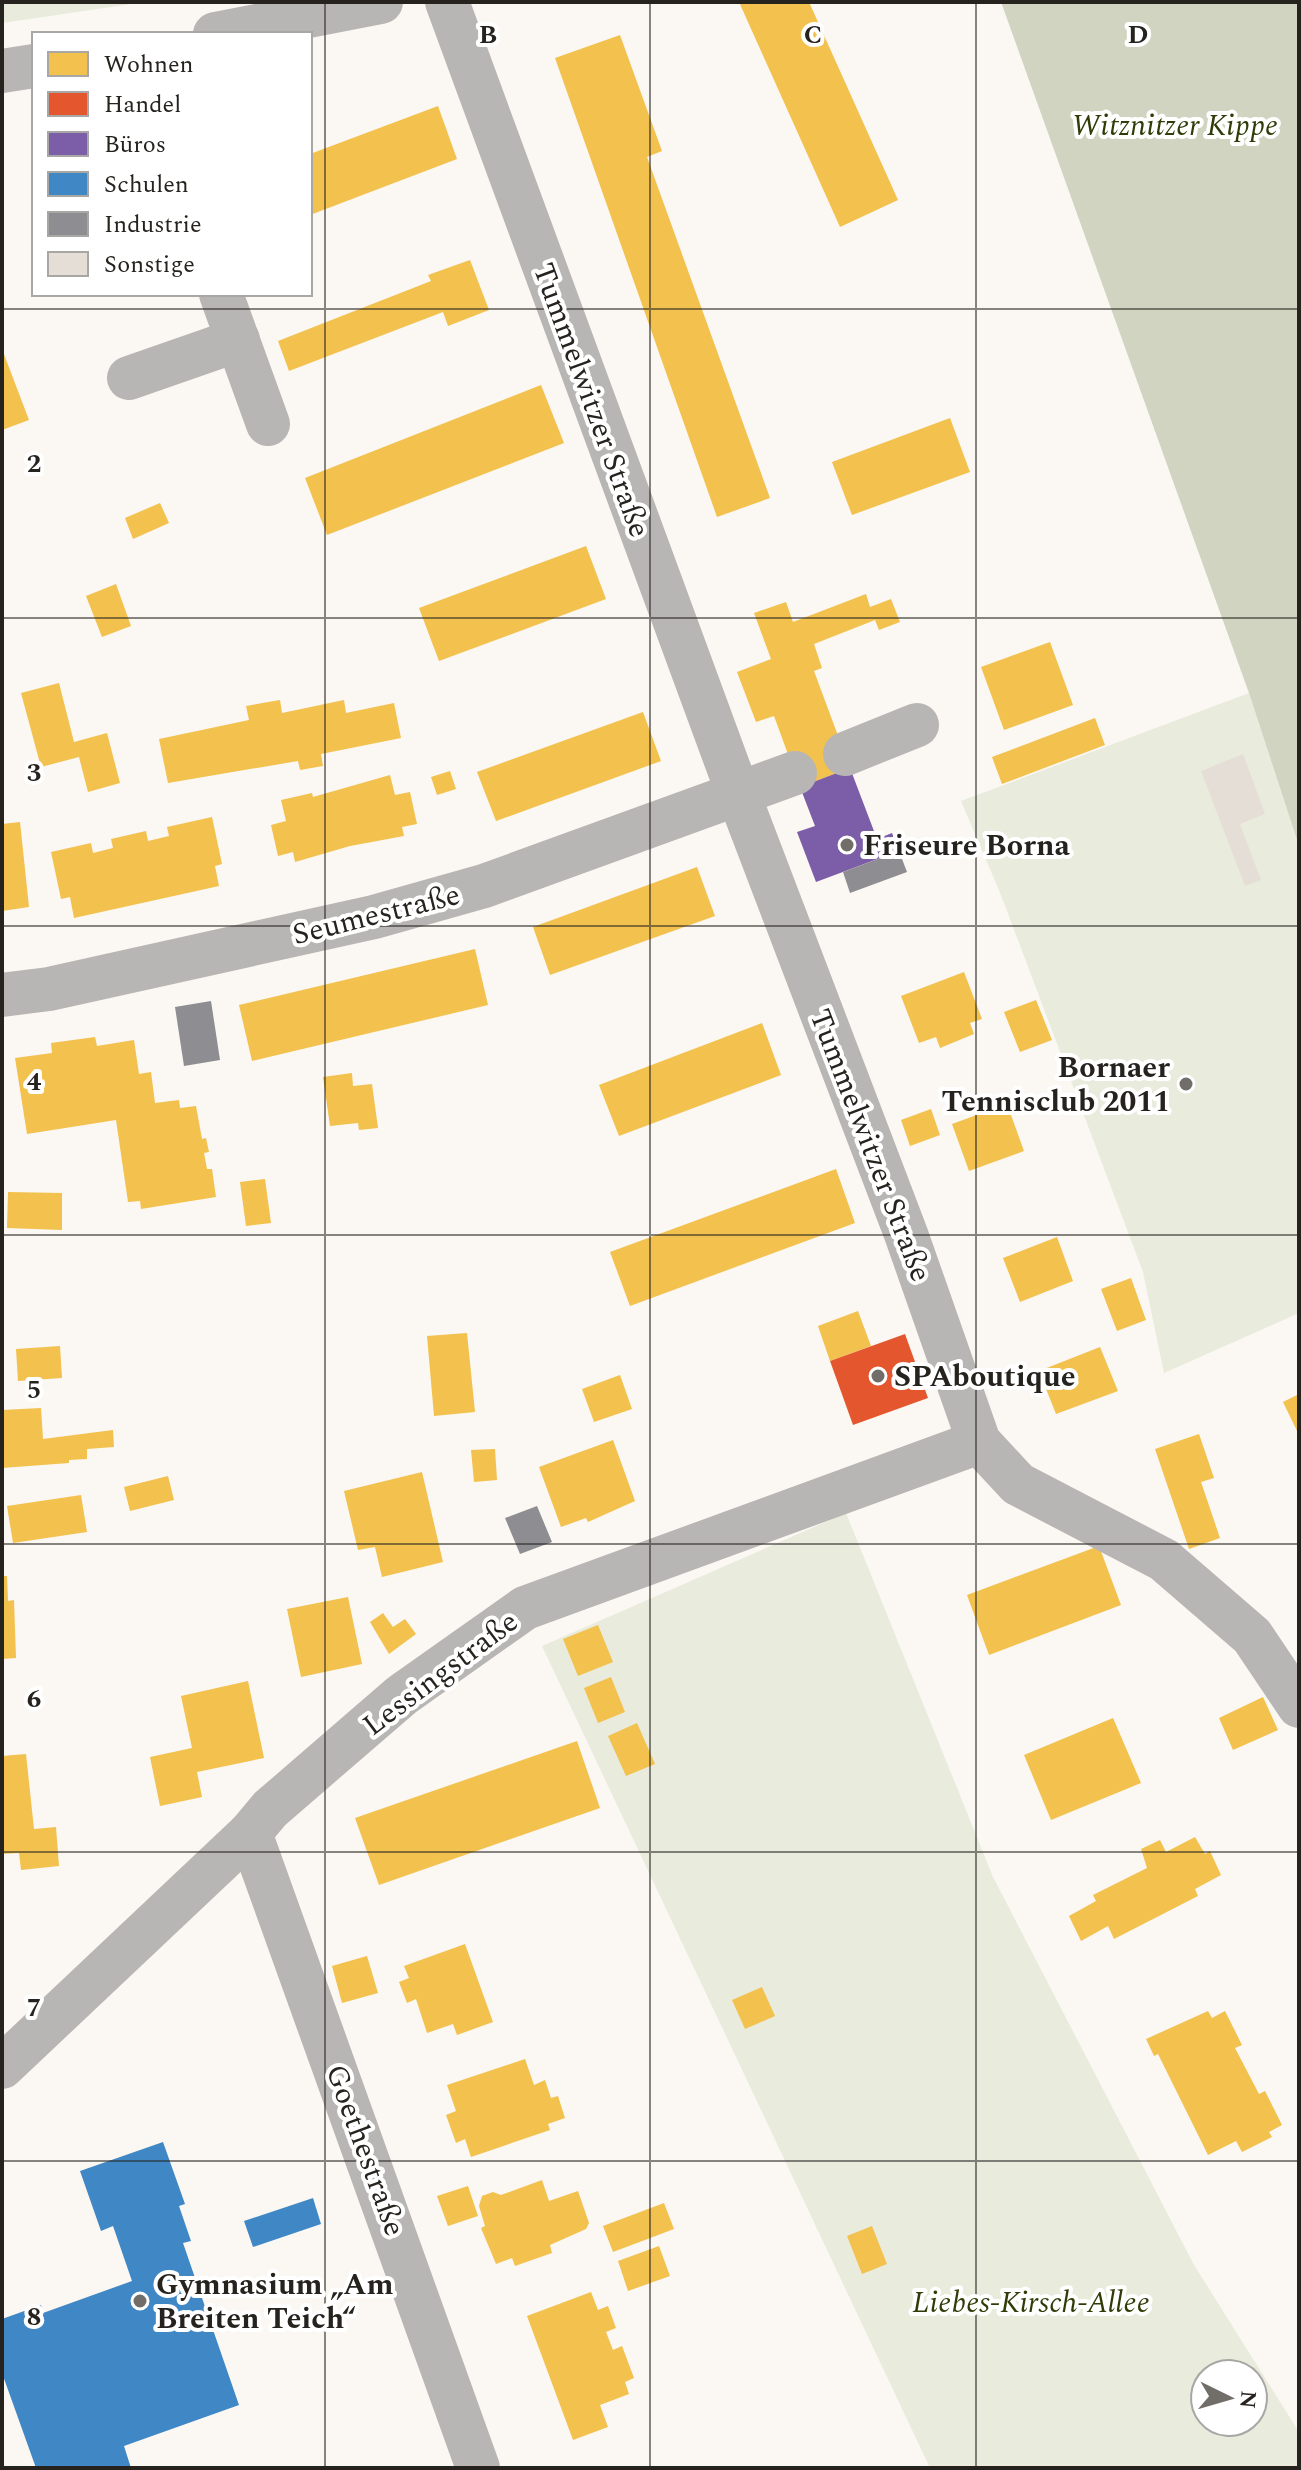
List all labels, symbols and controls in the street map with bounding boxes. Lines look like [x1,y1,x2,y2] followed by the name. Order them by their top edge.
[479,15,497,55] text: B
[804,15,822,55] text: C
[1128,15,1148,55] text: D
[32,32,312,296] legend
[104,47,194,83] text: Wohnen
[104,87,181,123] text: Handel
[1072,103,1278,149] park label: Witznitzer Kippe
[104,127,166,163] text: Büros
[104,167,189,203] text: Schulen
[104,207,202,243] text: Industrie
[104,247,195,283] text: Sonstige
[520,257,662,544] street label: Tummelwitzer Straße
[27,444,41,484] text: 2
[27,753,41,793] text: 3
[863,823,1070,869] place label: Friseure Borna
[838,836,856,854] marker: Friseure Borna
[288,872,465,958] street label: Seumestraße
[797,1002,943,1289] street label: Tummelwitzer Straße
[942,1045,1170,1125] place label: Bornaer Tennisclub 2011
[27,1062,42,1102] text: 4
[1177,1075,1195,1093] marker: Bornaer Tennisclub 2011
[894,1354,1076,1400] place label: SPAboutique
[869,1367,887,1385] marker: SPAboutique
[27,1370,41,1410] text: 5
[353,1600,528,1748] street label: Lessingstraße
[27,1679,41,1719] text: 6
[27,1988,41,2028] text: 7
[313,2058,417,2243] street label: Goethestraße
[156,2262,393,2342] place label: Gymnasium „Am Breiten Teich“
[912,2280,1150,2326] park label: Liebes-Kirsch-Allee
[131,2292,149,2310] marker: Gymnasium „Am Breiten Teich“
[27,2297,41,2337] text: 8
[1189,2358,1269,2438] north arrow
[1230,2389,1265,2410] text: N

